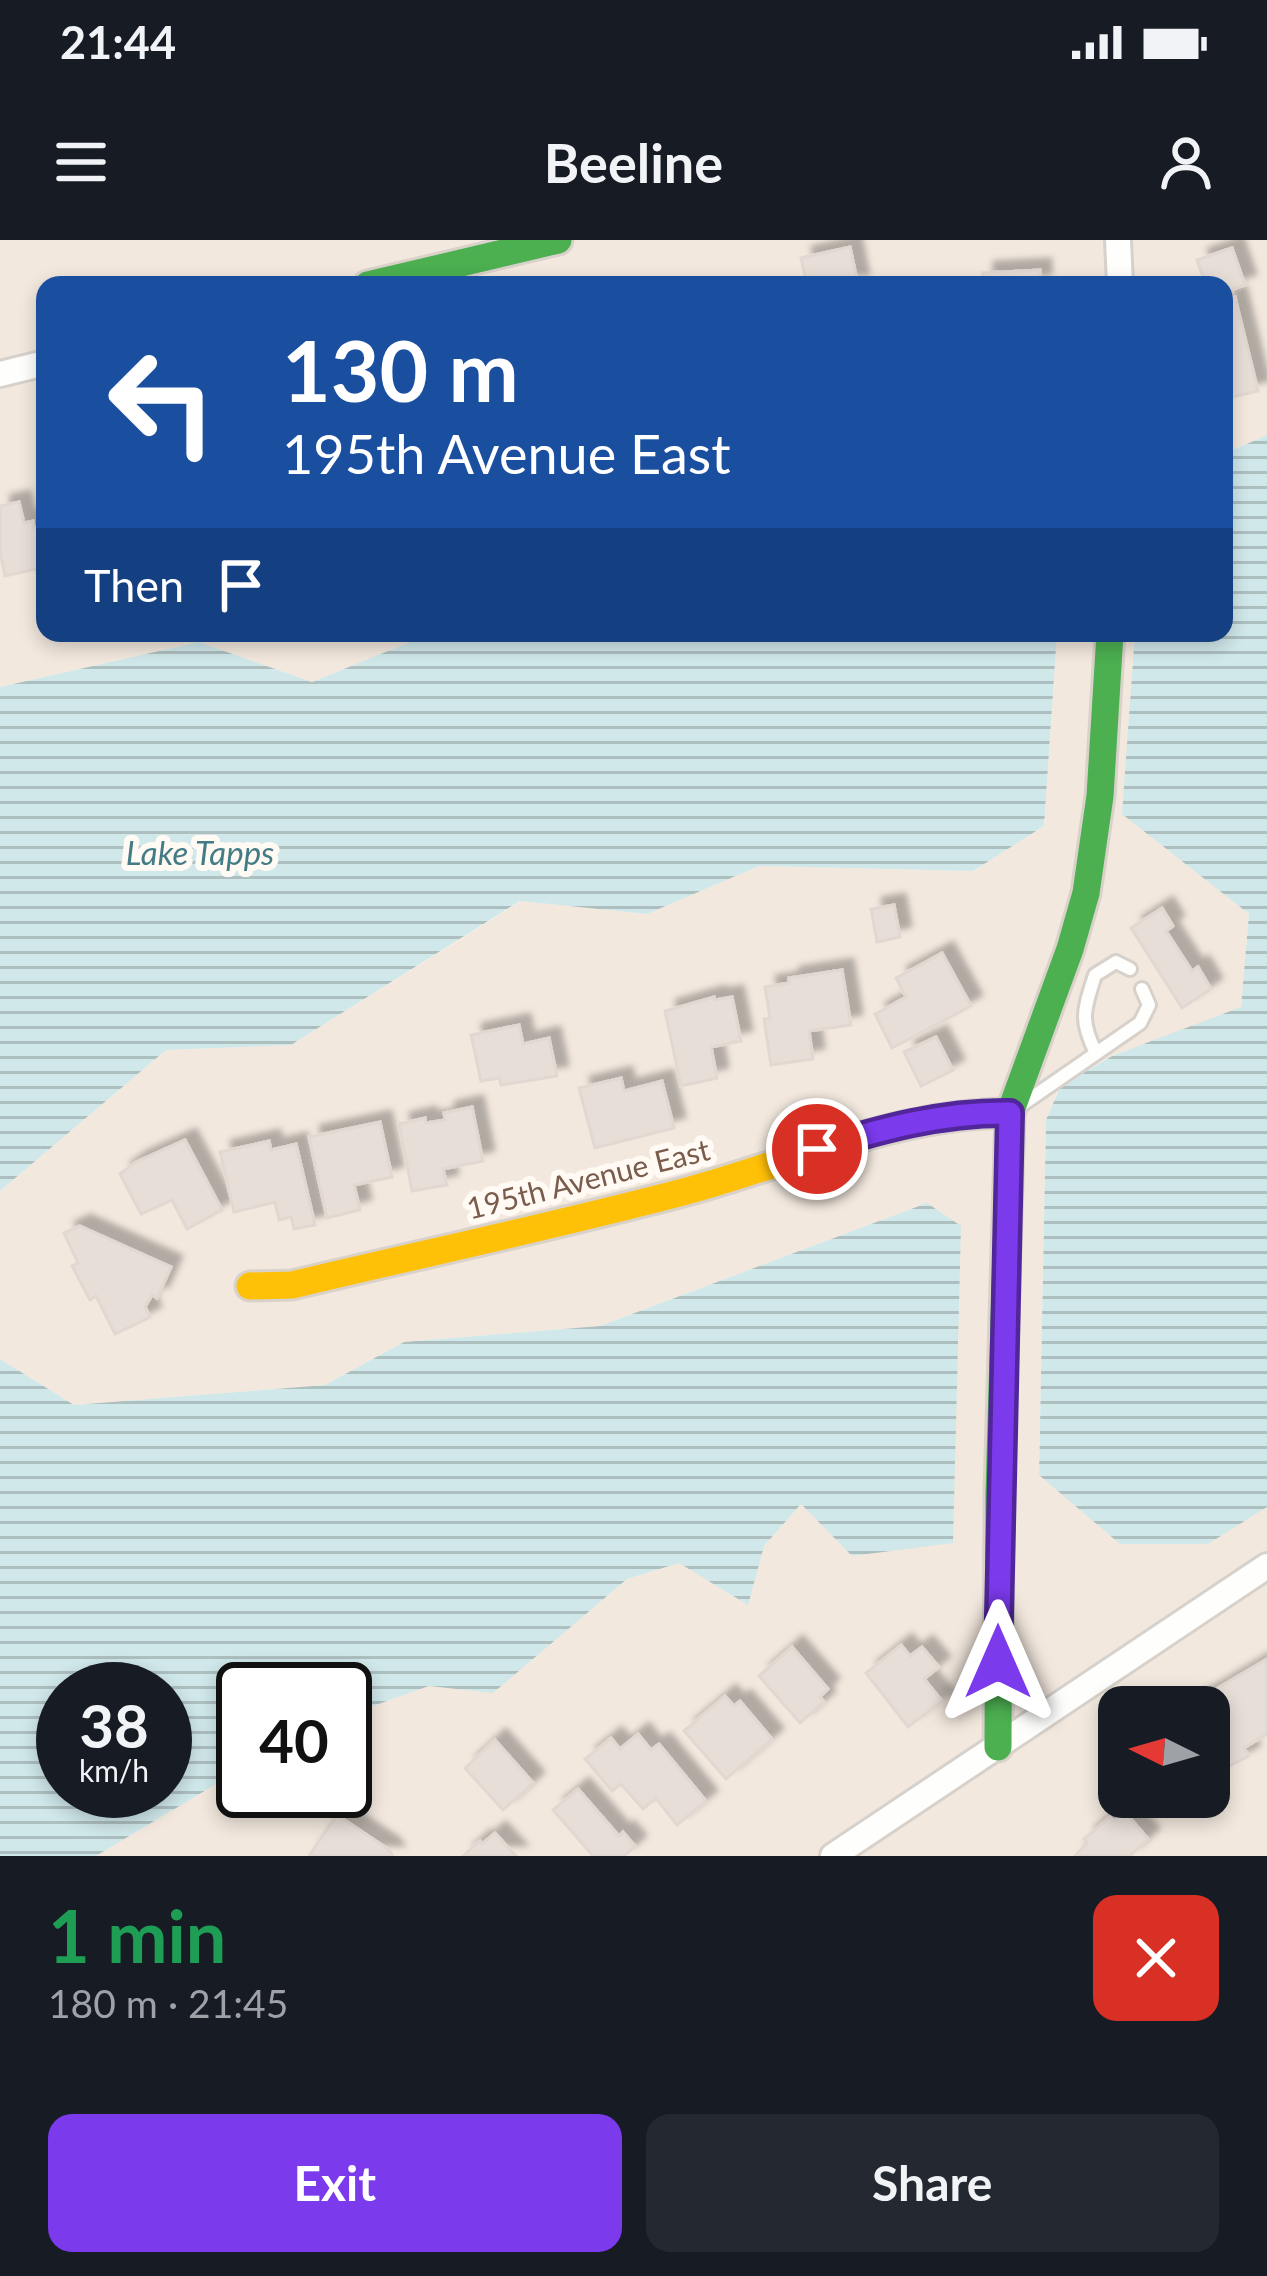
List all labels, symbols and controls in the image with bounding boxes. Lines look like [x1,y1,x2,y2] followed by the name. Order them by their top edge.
[60,15,176,69] text: 21:44
[48,129,114,195] icon: menu
[1153,129,1219,195] icon: person
[544,130,723,195] text: Beeline
[282,319,519,420] text: 130 m
[84,324,240,480] icon: left
[282,421,731,486] text: 195th Avenue East
[208,552,274,618] icon: arrive
[84,558,184,612] text: Then
[126,832,274,872] water label: Lake Tapps
[766,1098,868,1200] pin
[784,1116,850,1182] icon: arrive
[463,1130,713,1226] street label: 195th Avenue East
[935,1599,1061,1725] position arrow
[216,1662,372,1818] speed limit sign: 40
[1098,1686,1230,1818] north arrow
[1098,1686,1230,1818] map controls
[79,1689,149,1761] text: 38
[79,1752,149,1788] text: km/h
[48,1892,226,1978] text: 1 min
[1093,1895,1219,2021] button: close
[48,1980,288,2026] text: 180 m · 21:45
[48,2114,622,2252] button: Exit
[646,2114,1219,2252] button: Share

